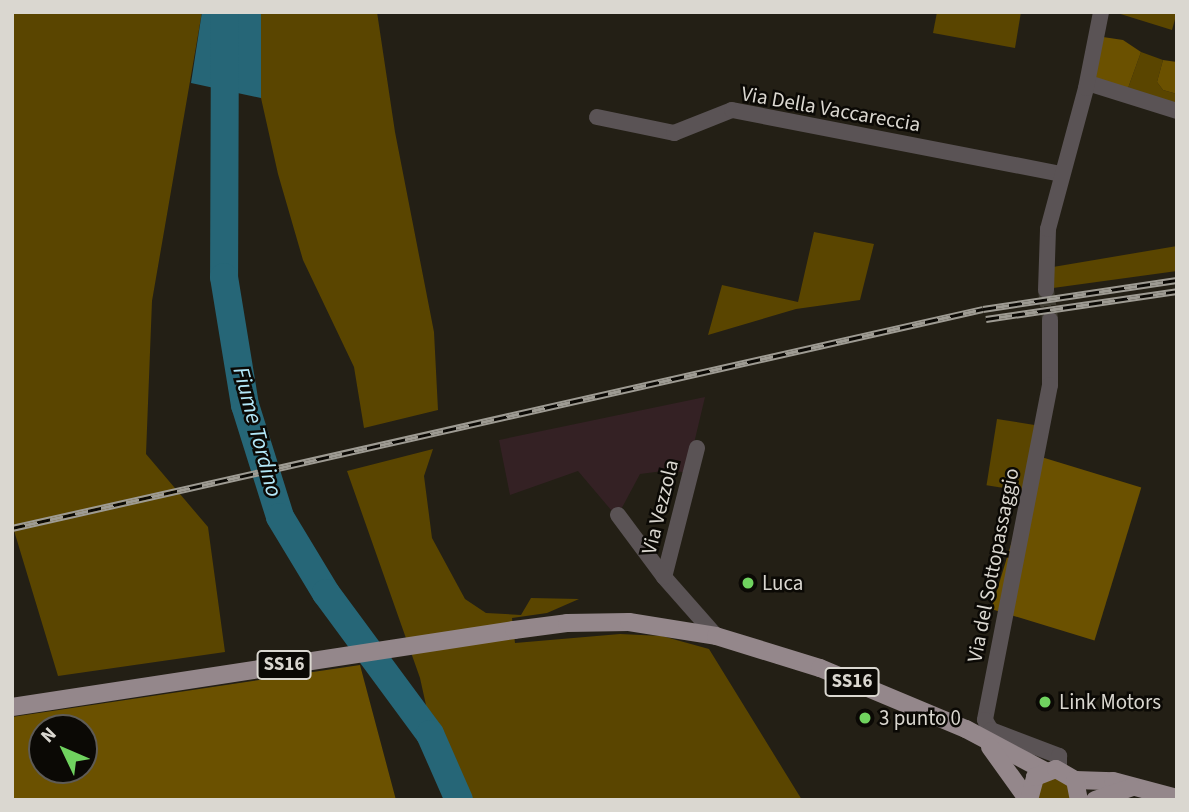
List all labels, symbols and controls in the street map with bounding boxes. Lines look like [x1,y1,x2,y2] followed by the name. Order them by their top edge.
[739,81,923,137] street label: Via Della Vaccareccia
[226,364,288,500] water label: Fiume Tordino
[636,457,684,557] street label: Via Vezzola
[962,466,1024,664] street label: Via del Sottopassaggio
[762,570,803,596] place label: Luca
[740,575,756,591] marker: Luca
[256,650,312,680] road number: SS16
[824,666,880,698] road number: SS16
[1059,689,1161,715] place label: Link Motors
[1037,694,1053,710] marker: Link Motors
[879,705,961,731] place label: 3 punto 0
[857,710,873,726] marker: 3 punto 0
[28,714,98,784] north arrow
[35,722,63,749] text: N

